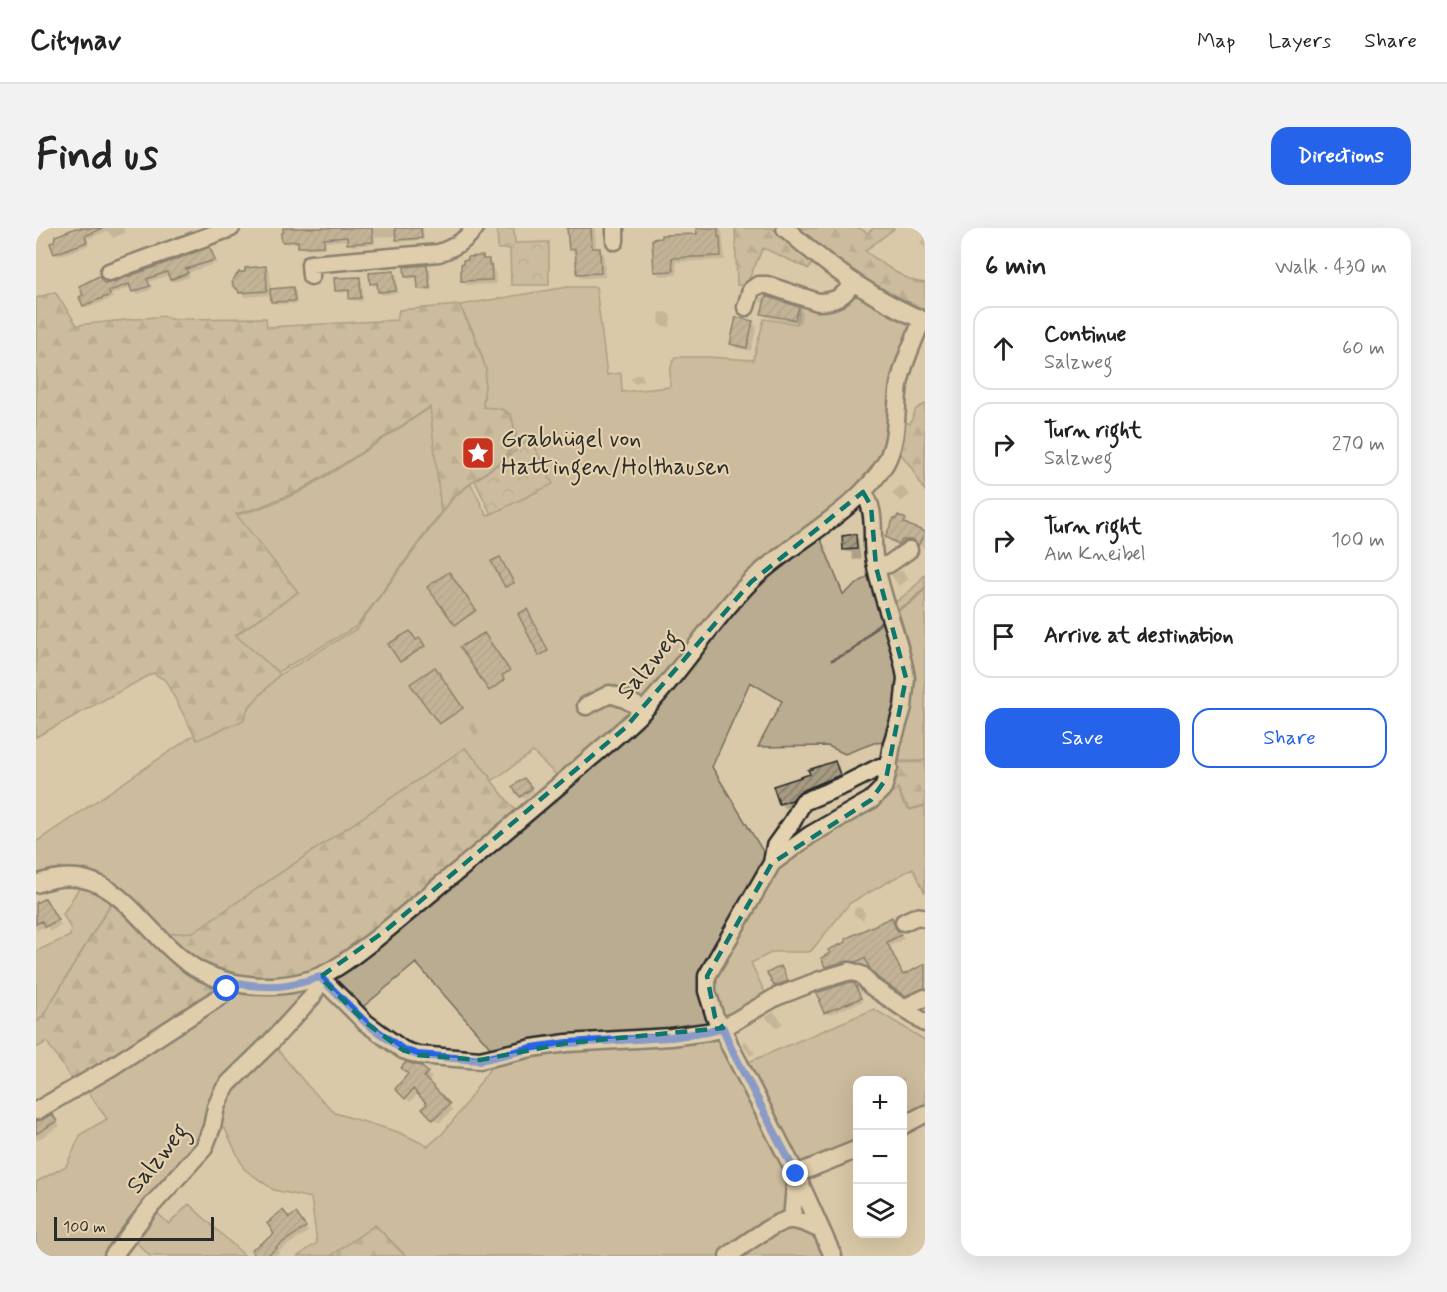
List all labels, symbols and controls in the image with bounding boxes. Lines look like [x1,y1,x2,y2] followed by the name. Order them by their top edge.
[30,23,121,60] text: Citynav
[1197,27,1235,55] text: Map
[1268,27,1331,55] text: Layers
[1364,27,1417,55] text: Share
[1271,127,1411,185] button: Directions
[36,129,158,184] text: Find us
[985,250,1047,284] text: 6 min
[1275,254,1387,281] text: Walk · 430 m
[1044,321,1126,349] text: Continue
[987,332,1020,365] icon: ahead
[1342,335,1385,362] text: 60 m
[1044,349,1113,376] text: Salzweg
[1044,417,1142,445] text: Turn right
[501,424,730,486] place label: Grabhügel von Hattingen/Holthausen
[987,428,1020,461] icon: right
[1332,431,1385,458] text: 270 m
[460,435,496,471] place icon: Grabhügel von Hattingen/Holthausen
[1044,445,1113,472] text: Salzweg
[1044,513,1142,541] text: Turn right
[987,524,1020,557] icon: right
[1331,527,1385,554] text: 100 m
[1044,541,1146,568] text: Am Kneibel
[987,620,1020,653] icon: arrive
[1044,622,1234,650] text: Arrive at destination
[611,623,690,708] street label: Salzweg
[985,708,1180,768] button: Save
[1192,708,1387,768] button: Share
[213,975,239,1001] route start
[853,1076,907,1238] map controls
[853,1076,907,1130] button: +
[120,1117,198,1203] street label: Salzweg
[853,1130,907,1184] button: −
[782,1160,808,1186] route end
[853,1184,907,1238] button: layers
[54,1214,214,1242] scale bar
[63,1217,106,1238] text: 100 m

